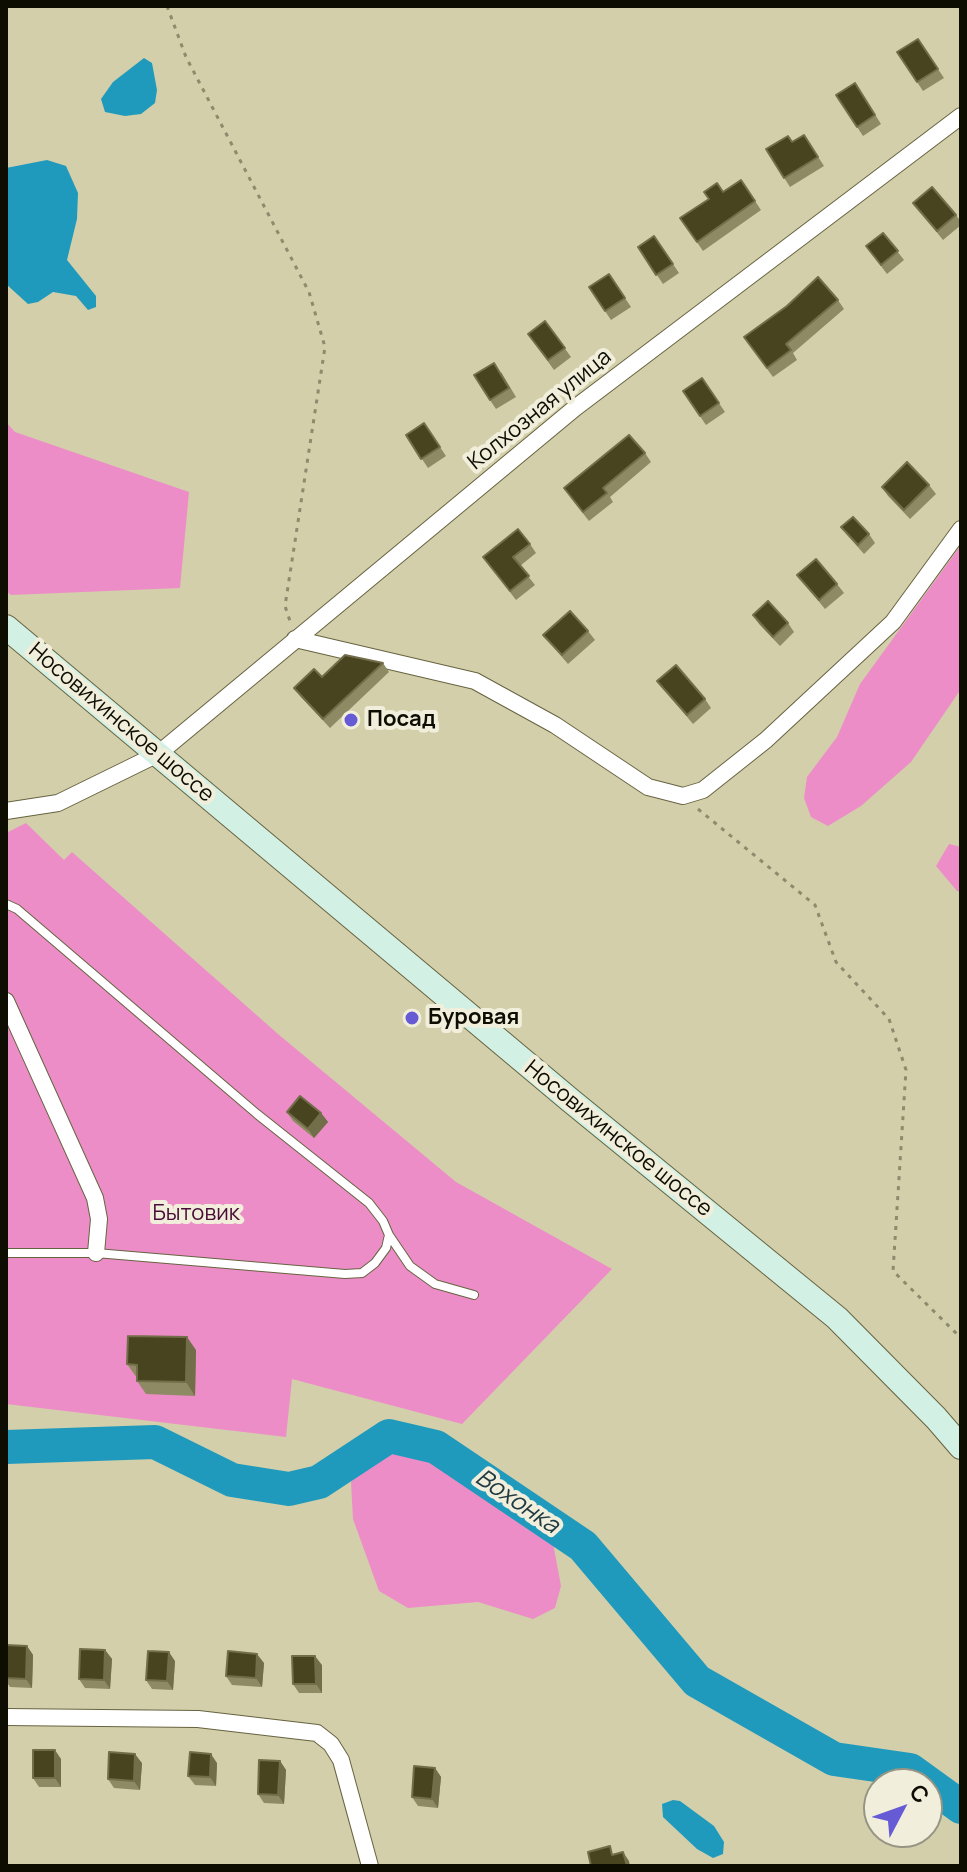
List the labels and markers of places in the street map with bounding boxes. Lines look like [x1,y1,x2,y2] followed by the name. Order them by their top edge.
[367,707,436,733] place label: Посад
[342,711,360,729] marker: Посад
[428,1005,519,1031] place label: Буровая
[403,1009,421,1027] marker: Буровая

